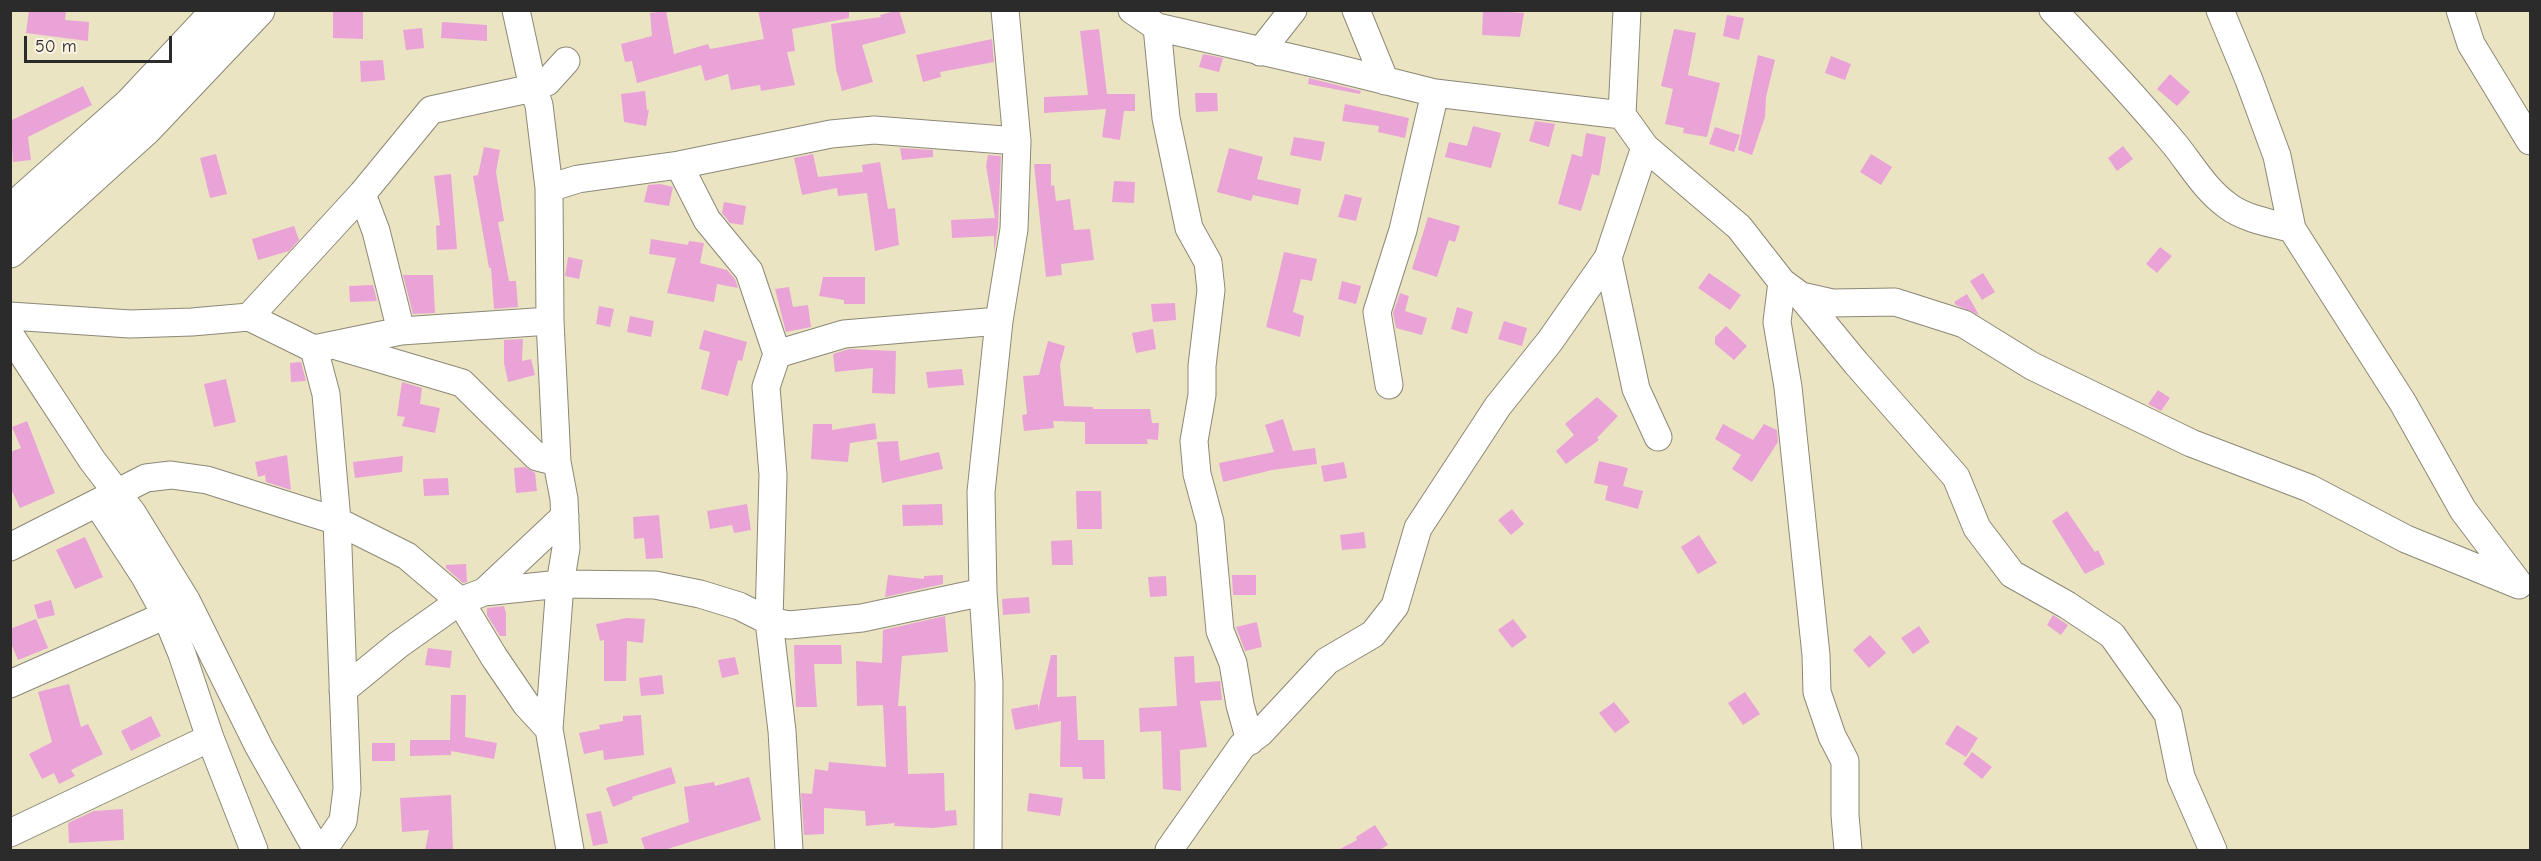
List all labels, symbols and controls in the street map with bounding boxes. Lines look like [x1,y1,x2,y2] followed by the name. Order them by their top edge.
[27,24,176,62] scale bar
[35,36,77,57] text: 50 m

